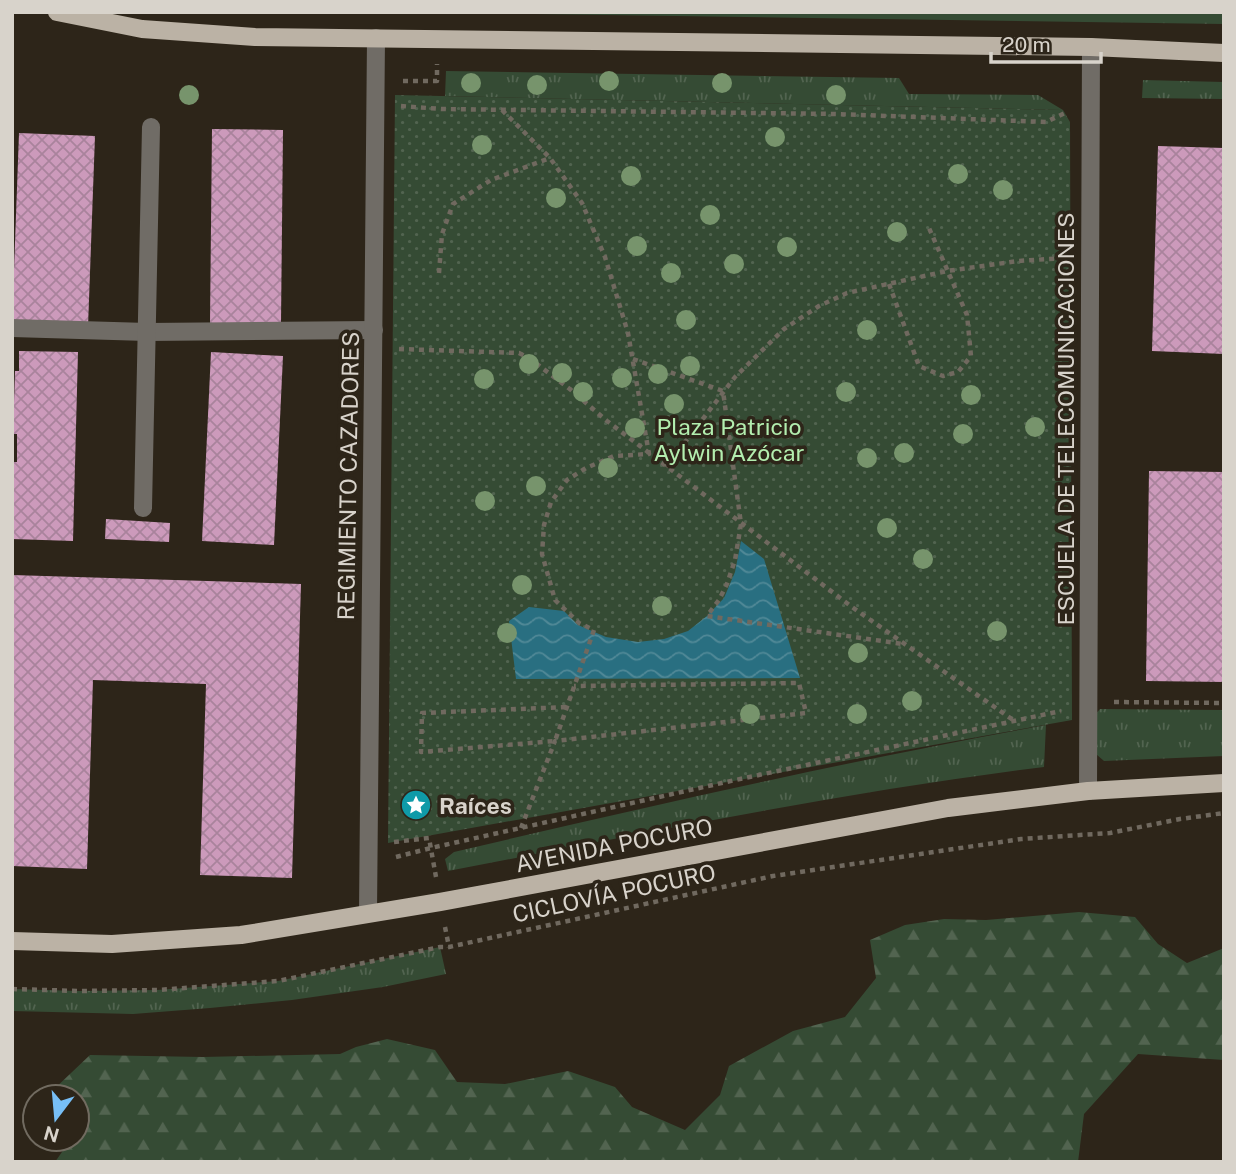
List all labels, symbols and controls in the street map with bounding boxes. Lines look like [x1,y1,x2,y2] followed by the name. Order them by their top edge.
[991,21,1101,65] scale bar
[1002,32,1051,57] text: 20 m
[1052,212,1079,626] street label: ESCUELA DE TELECOMUNICACIONES
[332,331,364,621] street label: REGIMIENTO CAZADORES
[654,413,804,466] park label: Plaza Patricio Aylwin Azócar
[399,788,433,822] place icon: Raíces
[439,792,512,819] place label: Raíces
[513,813,715,877] street label: AVENIDA POCURO
[510,858,718,928] street label: CICLOVÍA POCURO
[21,1083,91,1153] north arrow
[41,1122,61,1147] text: N

